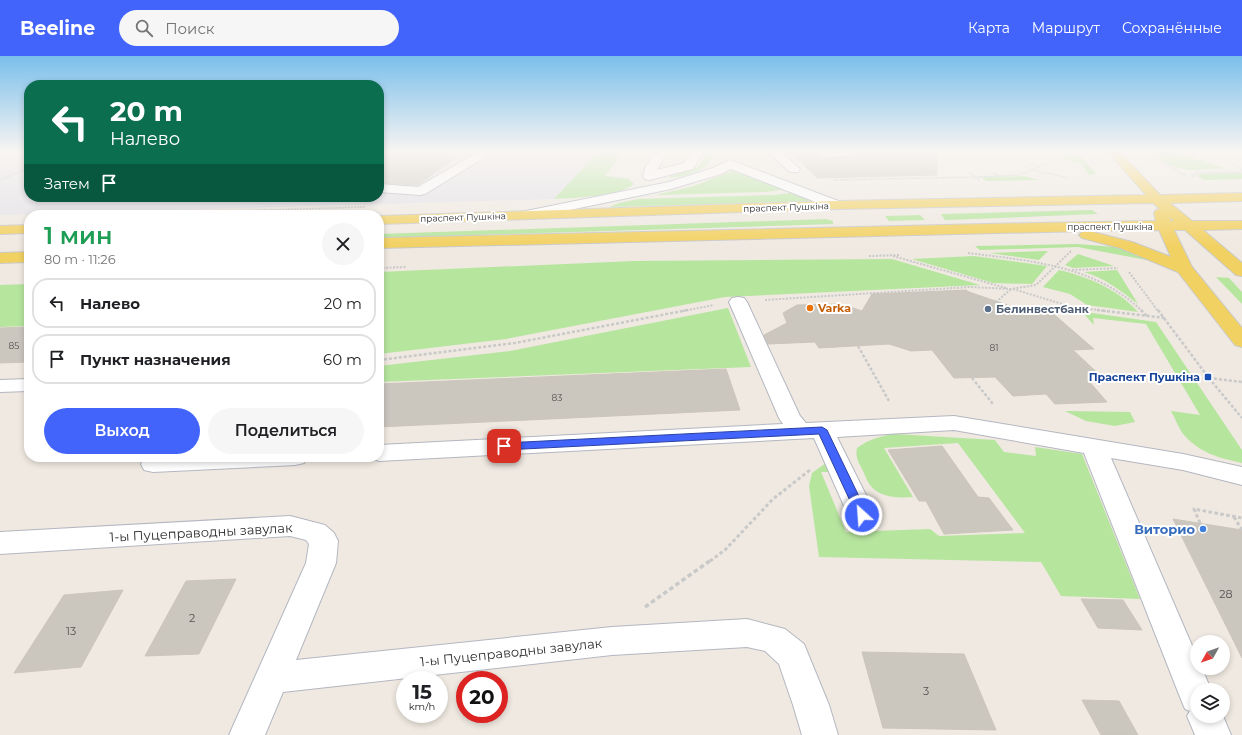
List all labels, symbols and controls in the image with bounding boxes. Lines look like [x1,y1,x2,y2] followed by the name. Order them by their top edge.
[119,10,399,46] search box
[20,17,95,40] text: Beeline
[133,17,155,39] icon: search
[165,19,215,38] text: Поиск
[968,19,1010,37] text: Карта
[1032,19,1100,37] text: Маршрут
[1122,19,1222,37] text: Сохранённые
[110,94,183,128] text: 20 m
[44,96,96,148] icon: left
[110,128,180,150] text: Налево
[98,172,120,194] icon: arrive
[44,174,90,193] text: Затем
[743,200,829,214] street label: праспект Пушкіна
[420,210,506,224] street label: праспект Пушкіна
[44,221,112,250] text: 1 мин
[1067,221,1153,232] street label: праспект Пушкіна
[322,223,364,265] button: close
[44,251,116,267] text: 80 m · 11:26
[46,292,68,314] icon: left
[80,294,140,313] text: Налево
[324,294,362,313] text: 20 m
[817,301,851,315] place label: Varka
[996,302,1090,316] place label: Белинвестбанк
[805,303,815,313] marker: Varka
[983,304,993,314] marker: Белинвестбанк
[9,340,19,351] house number: 85
[990,342,999,353] house number: 81
[46,348,68,370] icon: arrive
[80,350,231,369] text: Пункт назначения
[323,350,362,369] text: 60 m
[1089,370,1200,384] place label: Праспект Пушкіна
[1203,372,1213,382] marker: Праспект Пушкіна
[552,392,562,403] house number: 83
[44,408,200,454] button: Выход
[208,408,364,454] button: Поделиться
[487,429,521,463] pin
[493,435,515,457] icon: arrive
[841,494,883,536] position arrow
[109,519,293,545] street label: 1-ы Пуцеправодны завулак
[1134,521,1195,537] place label: Виторио
[1198,524,1208,534] marker: Виторио
[1219,587,1233,601] house number: 28
[189,611,195,625] house number: 2
[66,624,76,638] house number: 13
[419,634,603,670] street label: 1-ы Пуцеправодны завулак
[1190,635,1230,675] north arrow
[1190,635,1230,723] map controls
[456,671,508,723] speed limit sign: 20
[412,680,432,704] text: 15
[1190,683,1230,723] button: layers
[923,684,929,698] house number: 3
[409,700,435,713] text: km/h

